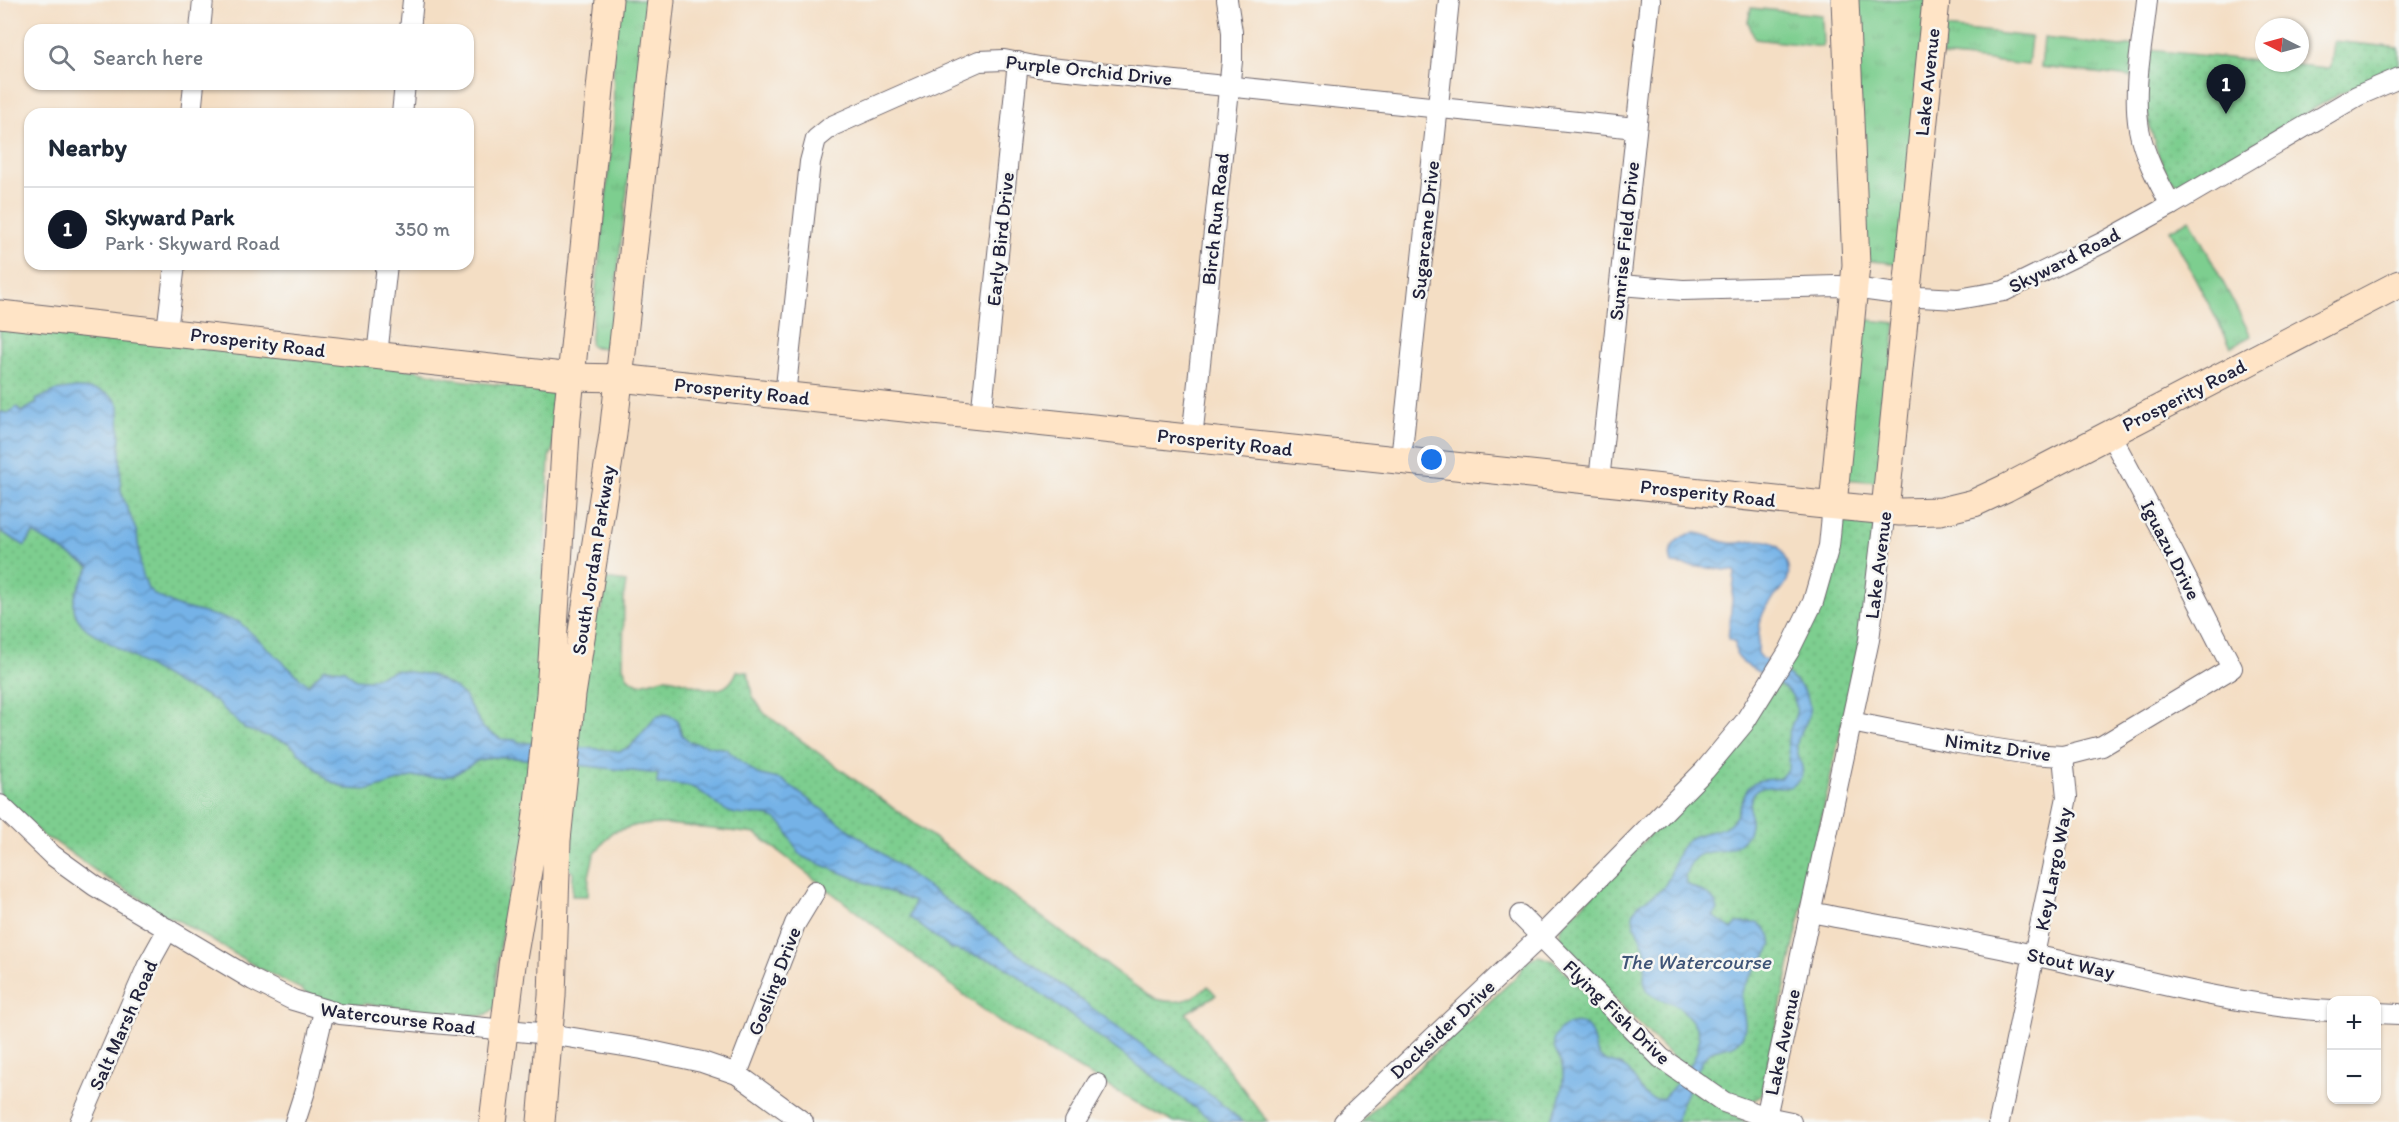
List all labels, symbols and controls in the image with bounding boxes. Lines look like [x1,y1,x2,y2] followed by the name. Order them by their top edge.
[2255,18,2309,72] north arrow
[24,24,474,90] search box
[1909,27,1945,137] street label: Lake Avenue
[45,41,78,74] icon: search
[93,44,203,71] text: Search here
[1005,49,1173,91] street label: Purple Orchid Drive
[2206,64,2246,114] pin: 1
[48,131,127,163] text: Nearby
[1196,151,1234,286] street label: Birch Run Road
[1406,159,1444,301] street label: Sugarcane Drive
[1604,160,1644,322] street label: Sunrise Field Drive
[981,171,1019,307] street label: Early Bird Drive
[105,204,234,231] text: Skyward Park
[63,217,72,241] text: 1
[395,217,450,241] text: 350 m
[2004,222,2124,298] street label: Skyward Road
[105,231,280,255] text: Park · Skyward Road
[189,322,327,362] street label: Prosperity Road
[2118,353,2250,437] street label: Prosperity Road
[673,372,811,410] street label: Prosperity Road
[1156,423,1294,461] street label: Prosperity Road
[1417,445,1446,474] your location
[566,463,620,656] street label: South Jordan Parkway
[1639,474,1777,512] street label: Prosperity Road
[2136,496,2206,604] street label: Iguazu Drive
[1859,510,1897,620] street label: Lake Avenue
[1943,728,2053,766] street label: Nimitz Drive
[2029,805,2077,933] street label: Key Largo Way
[742,923,806,1039] street label: Gosling Drive
[2025,942,2117,984] street label: Stout Way
[1619,949,1772,974] water label: The Watercourse
[1558,955,1676,1069] street label: Flying Fish Drive
[83,956,163,1094] street label: Salt Marsh Road
[1384,974,1500,1084] street label: Docksider Drive
[1759,986,1805,1098] street label: Lake Avenue
[2327,996,2381,1104] map controls
[2327,996,2381,1050] button: +
[319,997,477,1039] street label: Watercourse Road
[2327,1050,2381,1104] button: −

